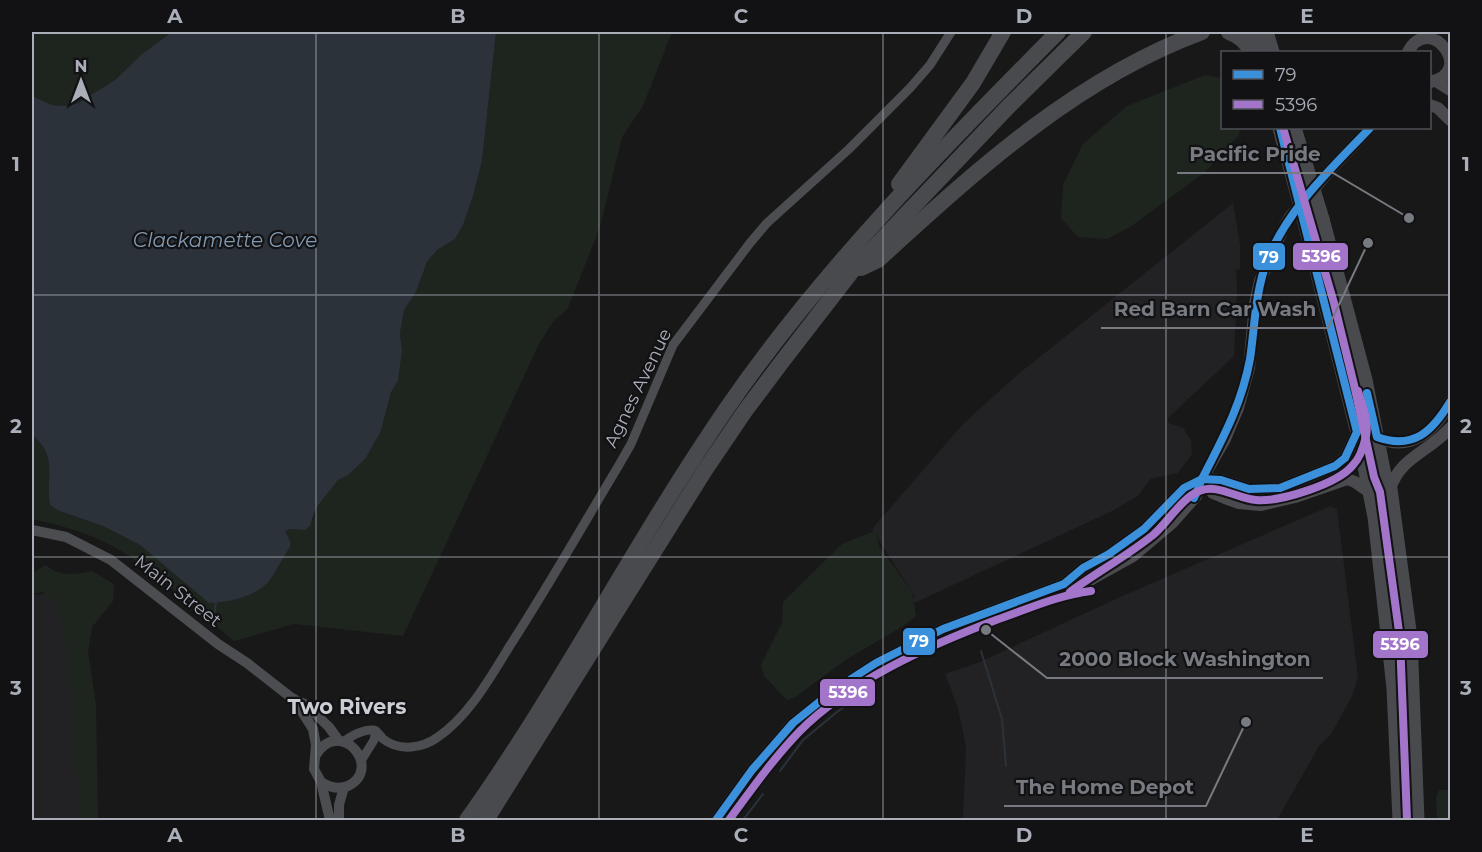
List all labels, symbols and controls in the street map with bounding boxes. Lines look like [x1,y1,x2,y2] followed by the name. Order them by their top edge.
[166,4,183,28] text: A
[450,4,466,28] text: B
[734,4,749,28] text: C
[1016,4,1032,28] text: D
[1300,4,1314,28] text: E
[51,51,111,111] north arrow
[1221,51,1431,129] legend
[75,57,87,76] text: N
[1275,64,1297,86] text: 79
[1275,94,1317,116] text: 5396
[1177,135,1333,173] callout: Pacific Pride
[1189,142,1321,166] text: Pacific Pride
[12,152,20,176] text: 1
[1462,152,1470,176] text: 1
[133,228,317,252] water label: Clackamette Cove
[1252,242,1286,271] line badge: 79
[1292,242,1349,271] line badge: 5396
[1301,247,1341,266] text: 5396
[1259,248,1279,267] text: 79
[1101,290,1328,328] callout: Red Barn Car Wash
[1114,297,1316,321] text: Red Barn Car Wash
[600,325,676,451] street label: Agnes Avenue
[10,414,22,438] text: 2
[1460,414,1472,438] text: 2
[130,550,226,632] street label: Main Street
[902,627,936,656] line badge: 79
[1372,630,1429,659] line badge: 5396
[909,632,929,651] text: 79
[1380,635,1420,654] text: 5396
[1047,640,1323,678] callout: 2000 Block Washington
[1059,647,1311,671] text: 2000 Block Washington
[9,676,22,700] text: 3
[1459,676,1472,700] text: 3
[819,678,876,707] line badge: 5396
[828,683,868,702] text: 5396
[288,694,406,719] district label: Two Rivers
[1004,768,1206,806] callout: The Home Depot
[1016,775,1194,799] text: The Home Depot
[166,823,183,847] text: A
[450,823,466,847] text: B
[734,823,749,847] text: C
[1016,823,1032,847] text: D
[1300,823,1314,847] text: E

